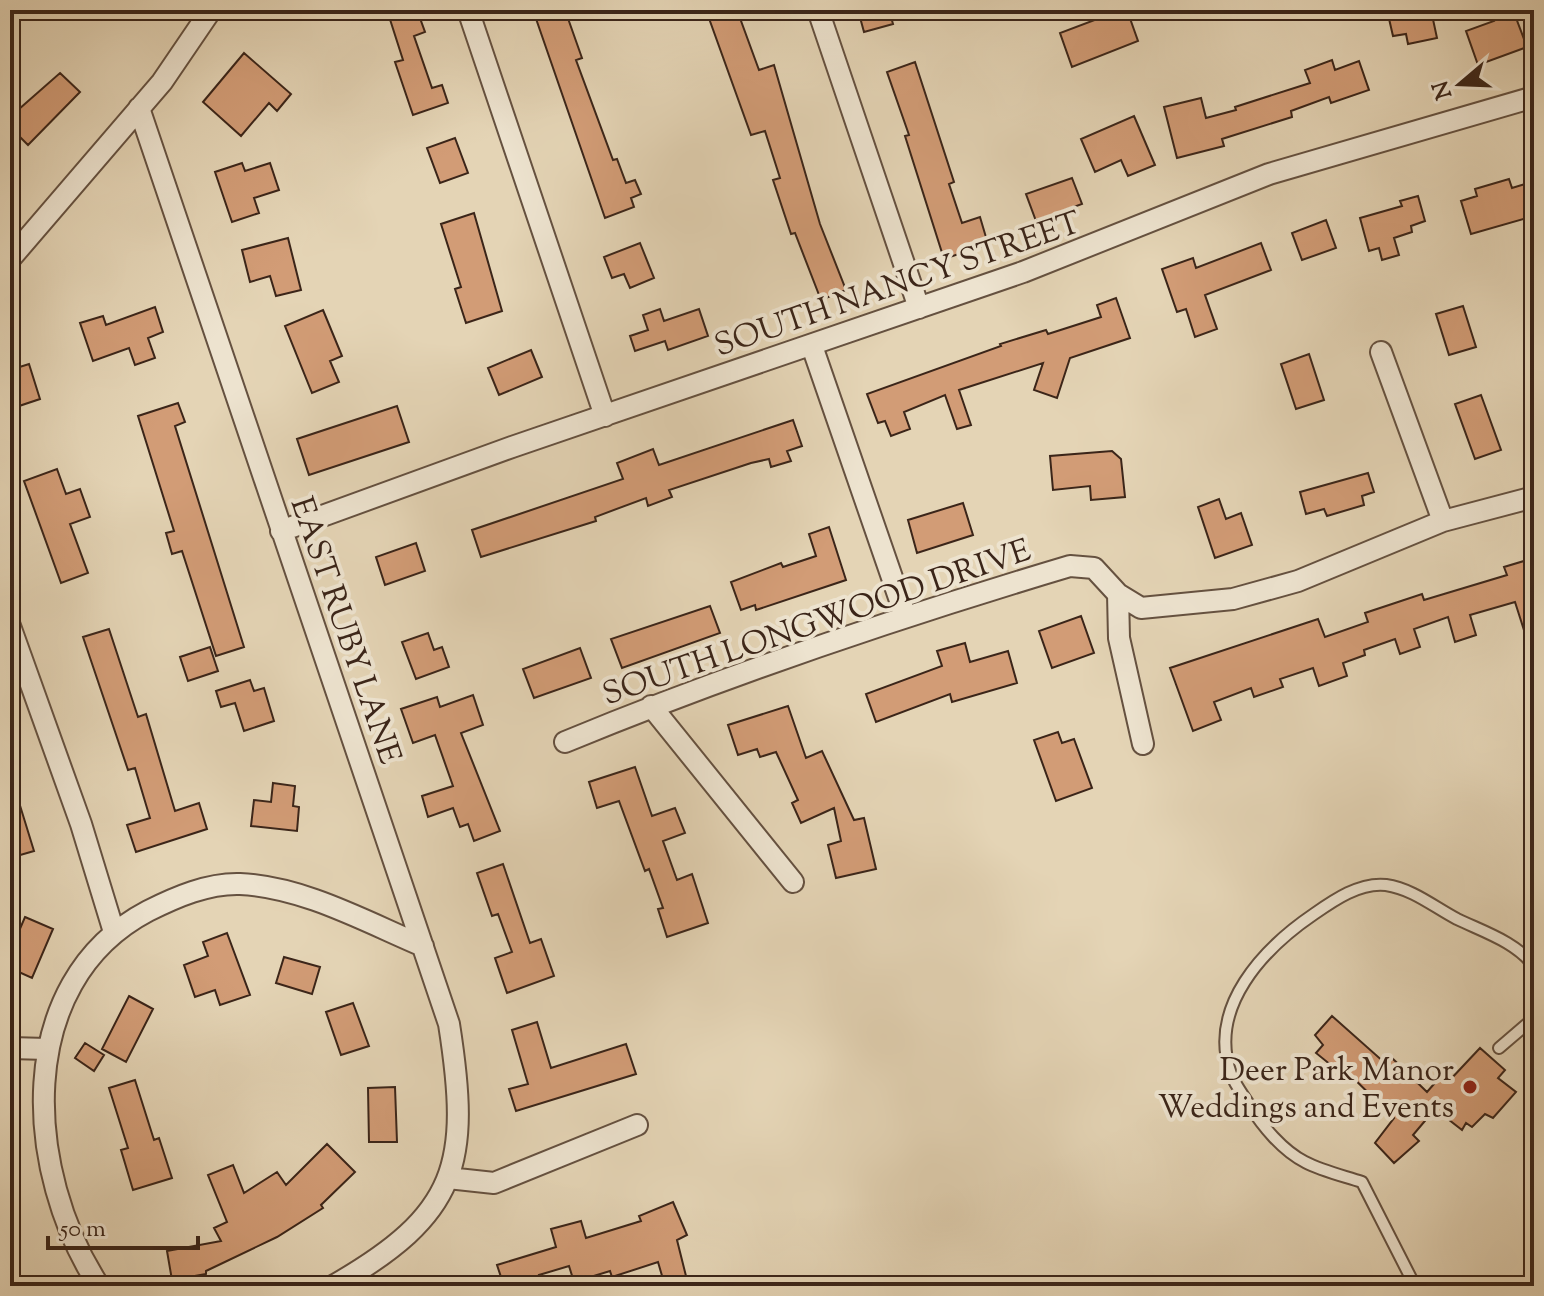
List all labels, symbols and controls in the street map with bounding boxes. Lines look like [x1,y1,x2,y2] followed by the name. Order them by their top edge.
[1420,44,1500,124] north arrow
[1426,76,1462,103] text: N
[709,201,1087,370] street label: SOUTH NANCY STREET
[277,491,411,771] street label: EAST RUBY LANE
[597,529,1037,719] street label: SOUTH LONGWOOD DRIVE
[1158,1049,1454,1132] place label: Deer Park Manor Weddings and Events
[1461,1078,1479,1096] marker: Deer Park Manor Weddings and Events
[48,1200,198,1250] scale bar
[58,1213,106,1247] text: 50 m

